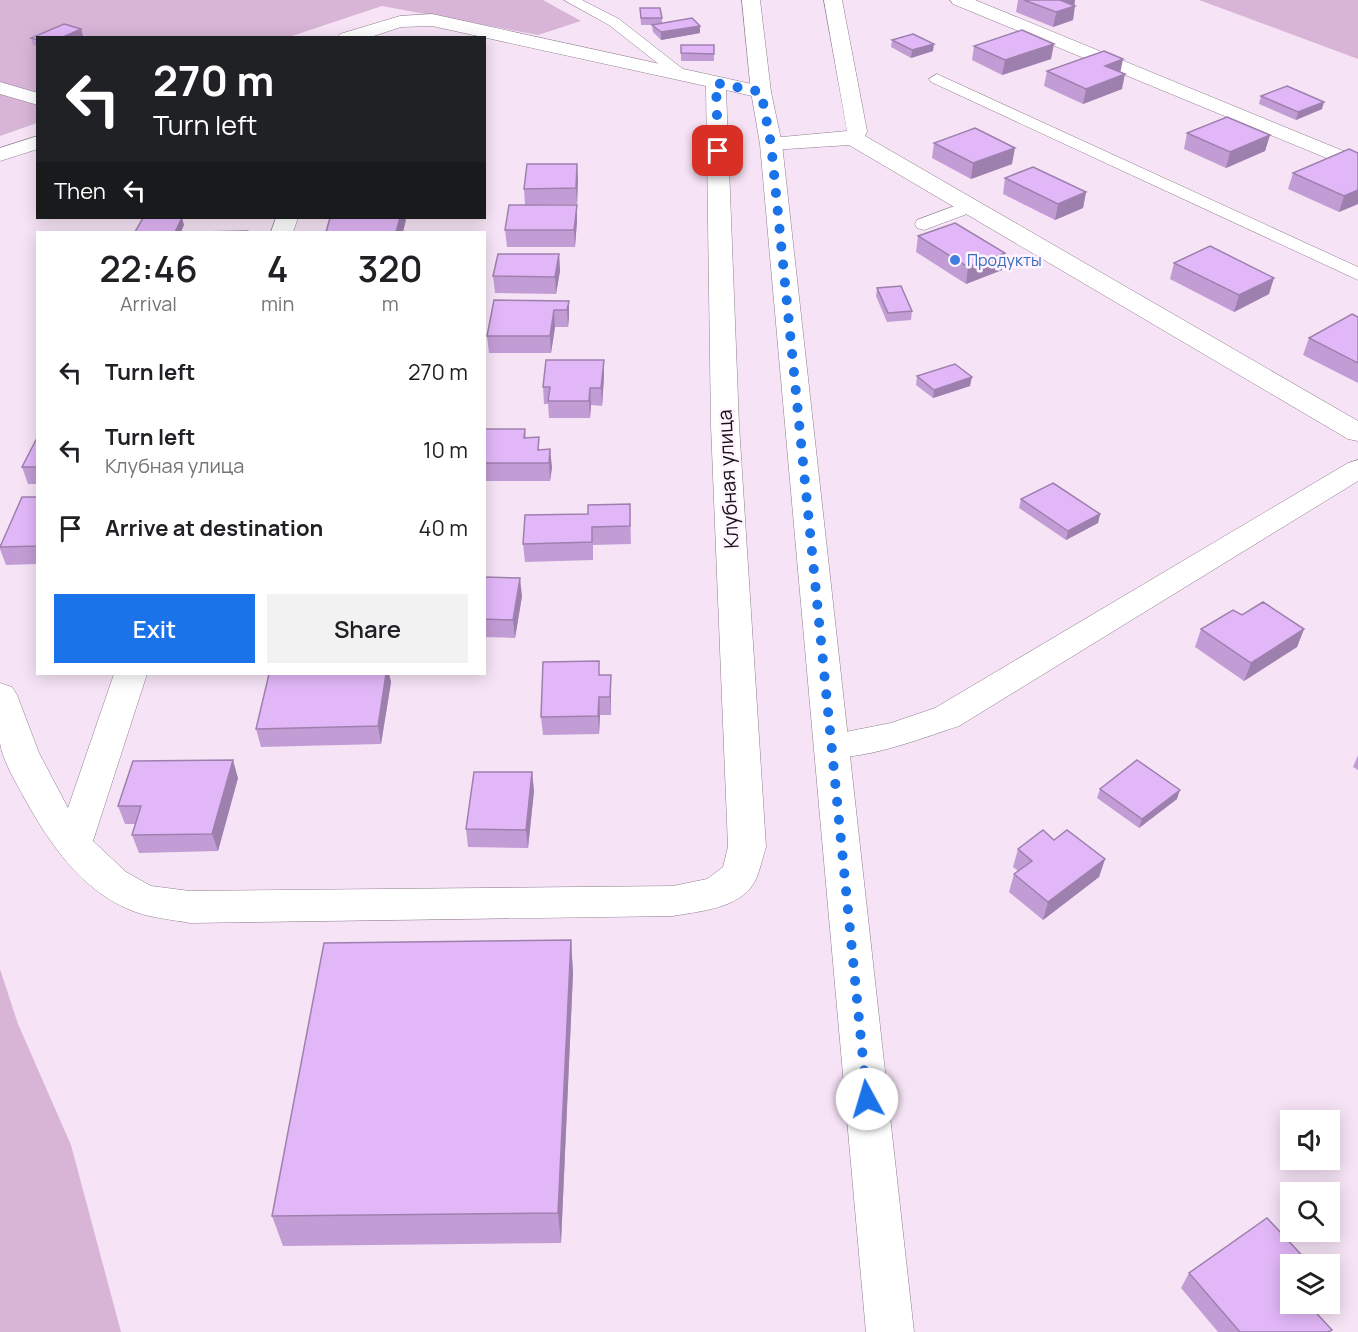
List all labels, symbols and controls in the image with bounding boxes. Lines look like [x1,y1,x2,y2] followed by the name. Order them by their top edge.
[153,51,274,109] text: 270 m
[54,60,132,138] icon: left
[153,106,257,143] text: Turn left
[692,125,743,176] pin
[701,134,734,167] icon: arrive
[118,174,151,207] icon: left
[54,176,106,206] text: Then
[99,244,198,293] text: 22:46
[267,244,289,293] text: 4
[358,244,423,293] text: 320
[967,249,1042,271] place label: Продукты
[948,253,962,267] marker: Продукты
[120,290,177,317] text: Arrival
[261,290,294,317] text: min
[382,290,399,317] text: m
[54,356,87,389] icon: left
[105,357,195,387] text: Turn left
[408,357,468,387] text: 270 m
[710,409,745,549] street label: Клубная улица
[105,422,195,452] text: Turn left
[54,434,87,467] icon: left
[423,435,468,465] text: 10 m
[105,452,244,479] text: Клубная улица
[54,512,87,545] icon: arrive
[105,513,323,543] text: Arrive at destination
[419,513,468,543] text: 40 m
[54,594,255,663] button: Exit
[267,594,468,663] button: Share
[835,1067,899,1131] position arrow
[1280,1110,1340,1314] map controls
[1280,1110,1340,1170] button: sound
[1280,1182,1340,1242] button: search
[1280,1254,1340,1314] button: layers

